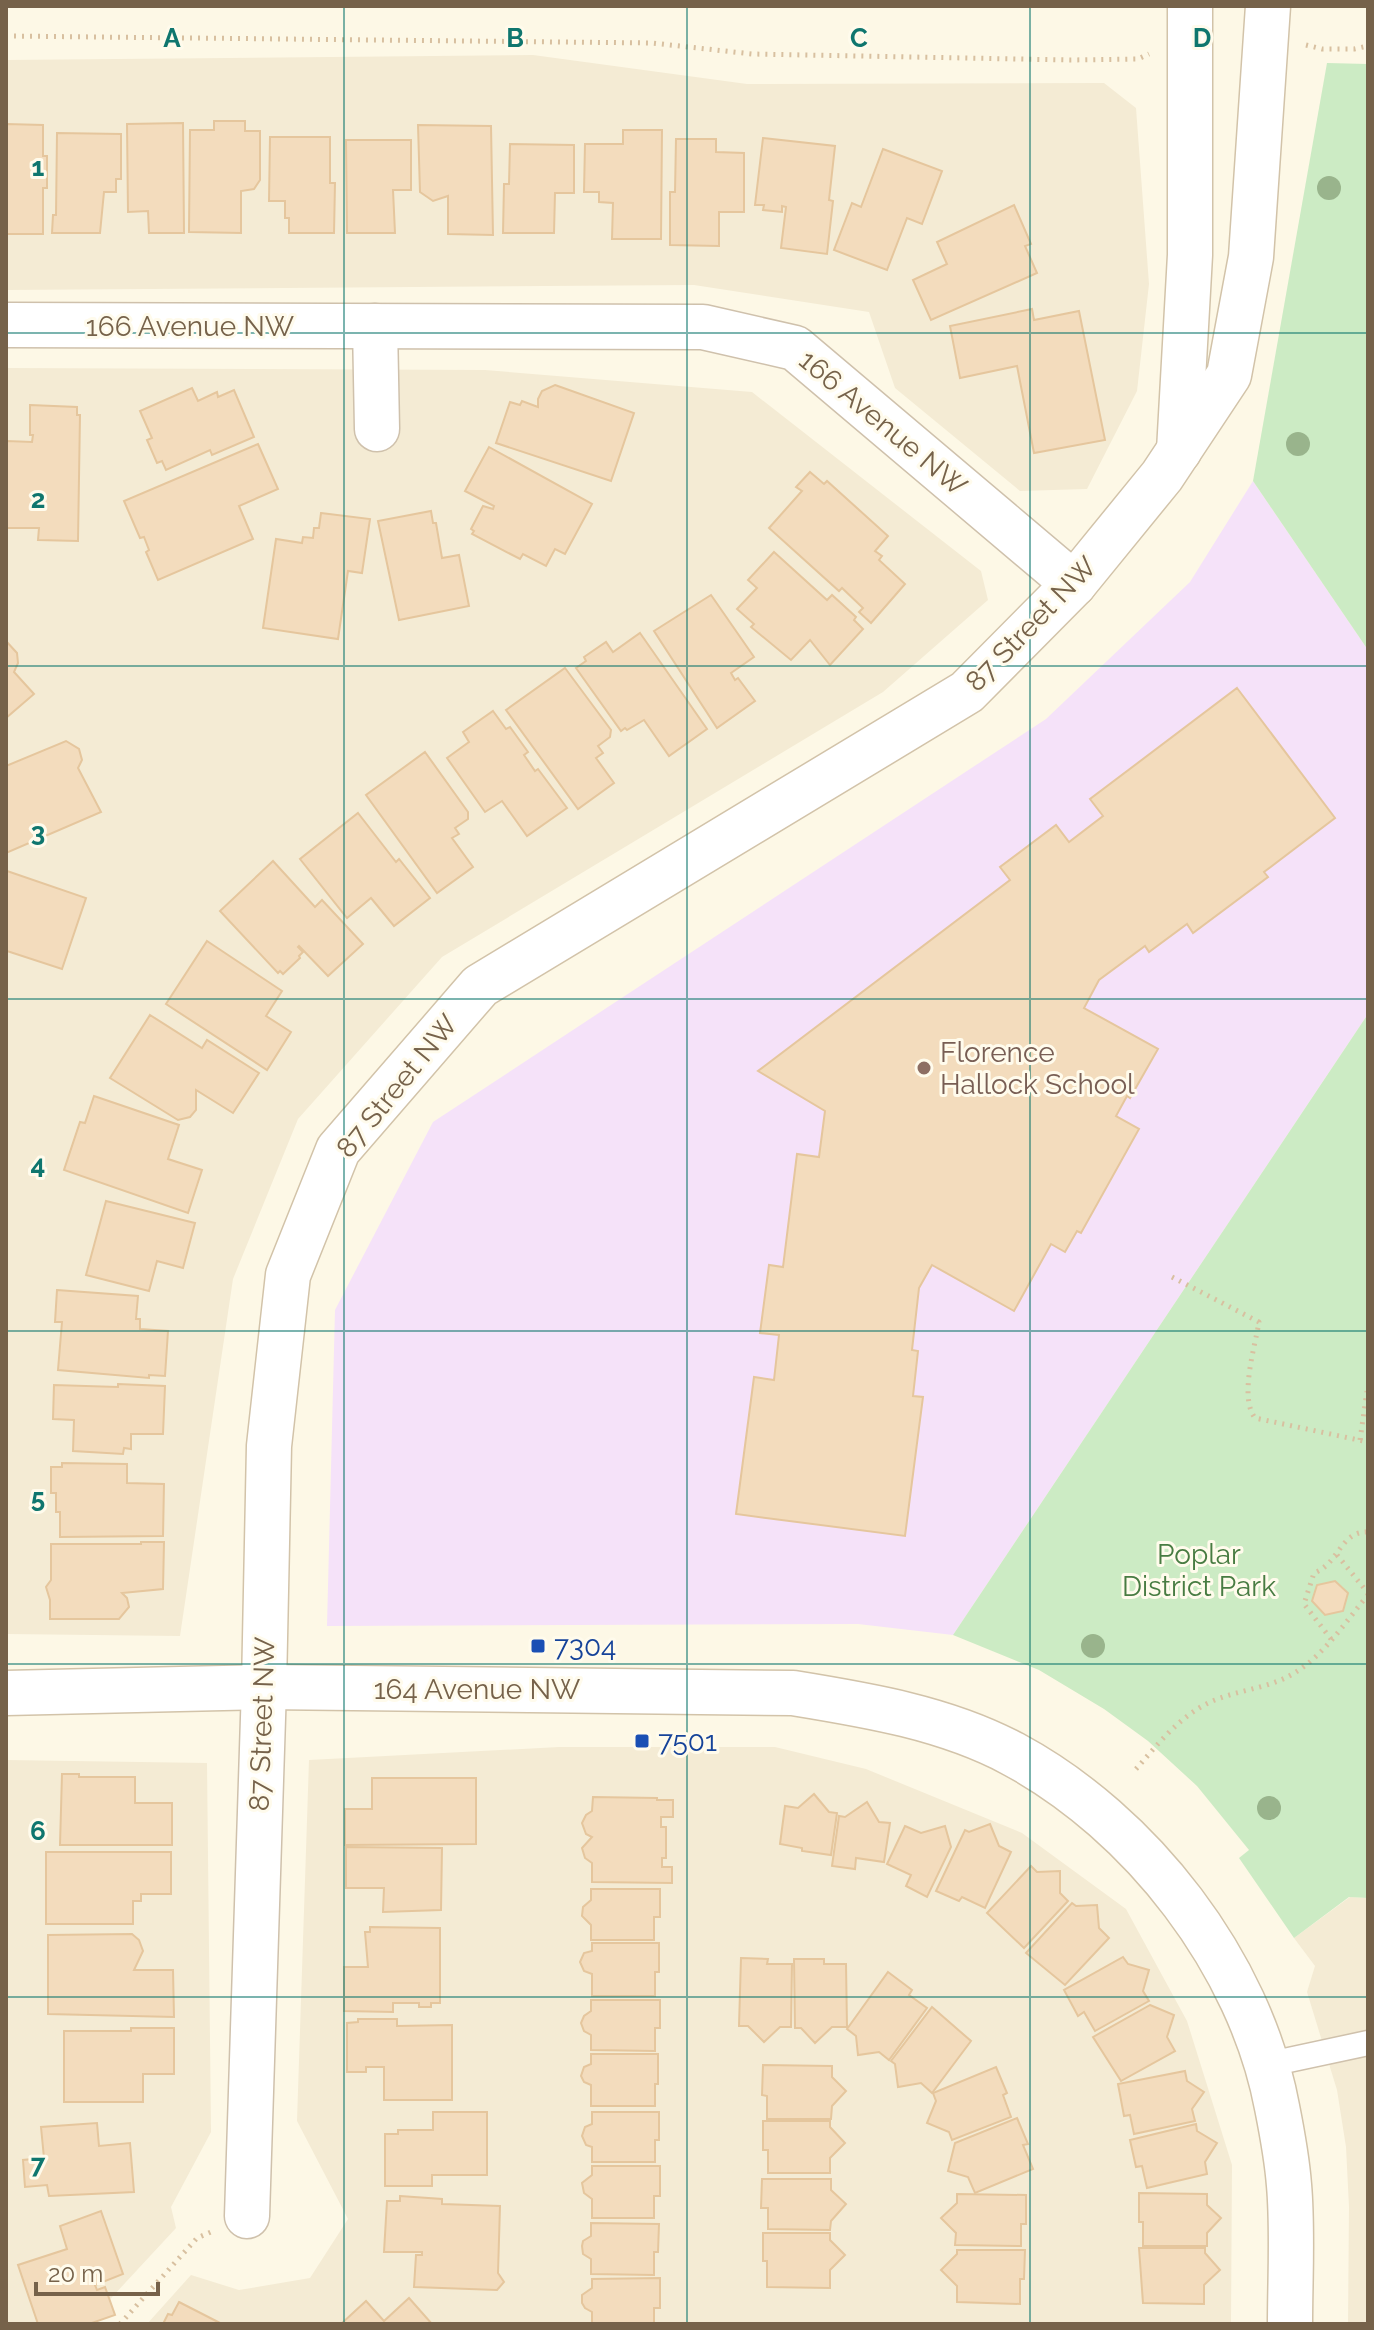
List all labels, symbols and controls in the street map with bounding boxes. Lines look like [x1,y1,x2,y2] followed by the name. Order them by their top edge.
[163,23,181,53] text: A
[506,23,524,53] text: B
[850,23,868,53] text: C
[1193,23,1211,53] text: D
[32,152,45,182] text: 1
[86,310,294,343] street label: 166 Avenue NW
[793,343,973,503] street label: 166 Avenue NW
[31,484,45,514] text: 2
[959,550,1103,698] street label: 87 Street NW
[31,817,45,847] text: 3
[329,1008,465,1164] street label: 87 Street NW
[940,1036,1135,1101] place label: Florence Hallock School
[915,1059,933,1077] marker: Florence Hallock School
[31,1150,45,1180] text: 4
[31,1483,45,1513] text: 5
[1122,1538,1276,1603] park label: Poplar District Park
[554,1630,616,1663] place label: 7304
[242,1636,282,1812] street label: 87 Street NW
[529,1637,547,1655] marker: 7304
[374,1673,580,1706] street label: 164 Avenue NW
[658,1725,717,1758] place label: 7501
[633,1732,651,1750] marker: 7501
[30,1816,46,1846] text: 6
[31,2149,46,2179] text: 7
[36,2246,158,2296] scale bar
[48,2259,103,2288] text: 20 m

